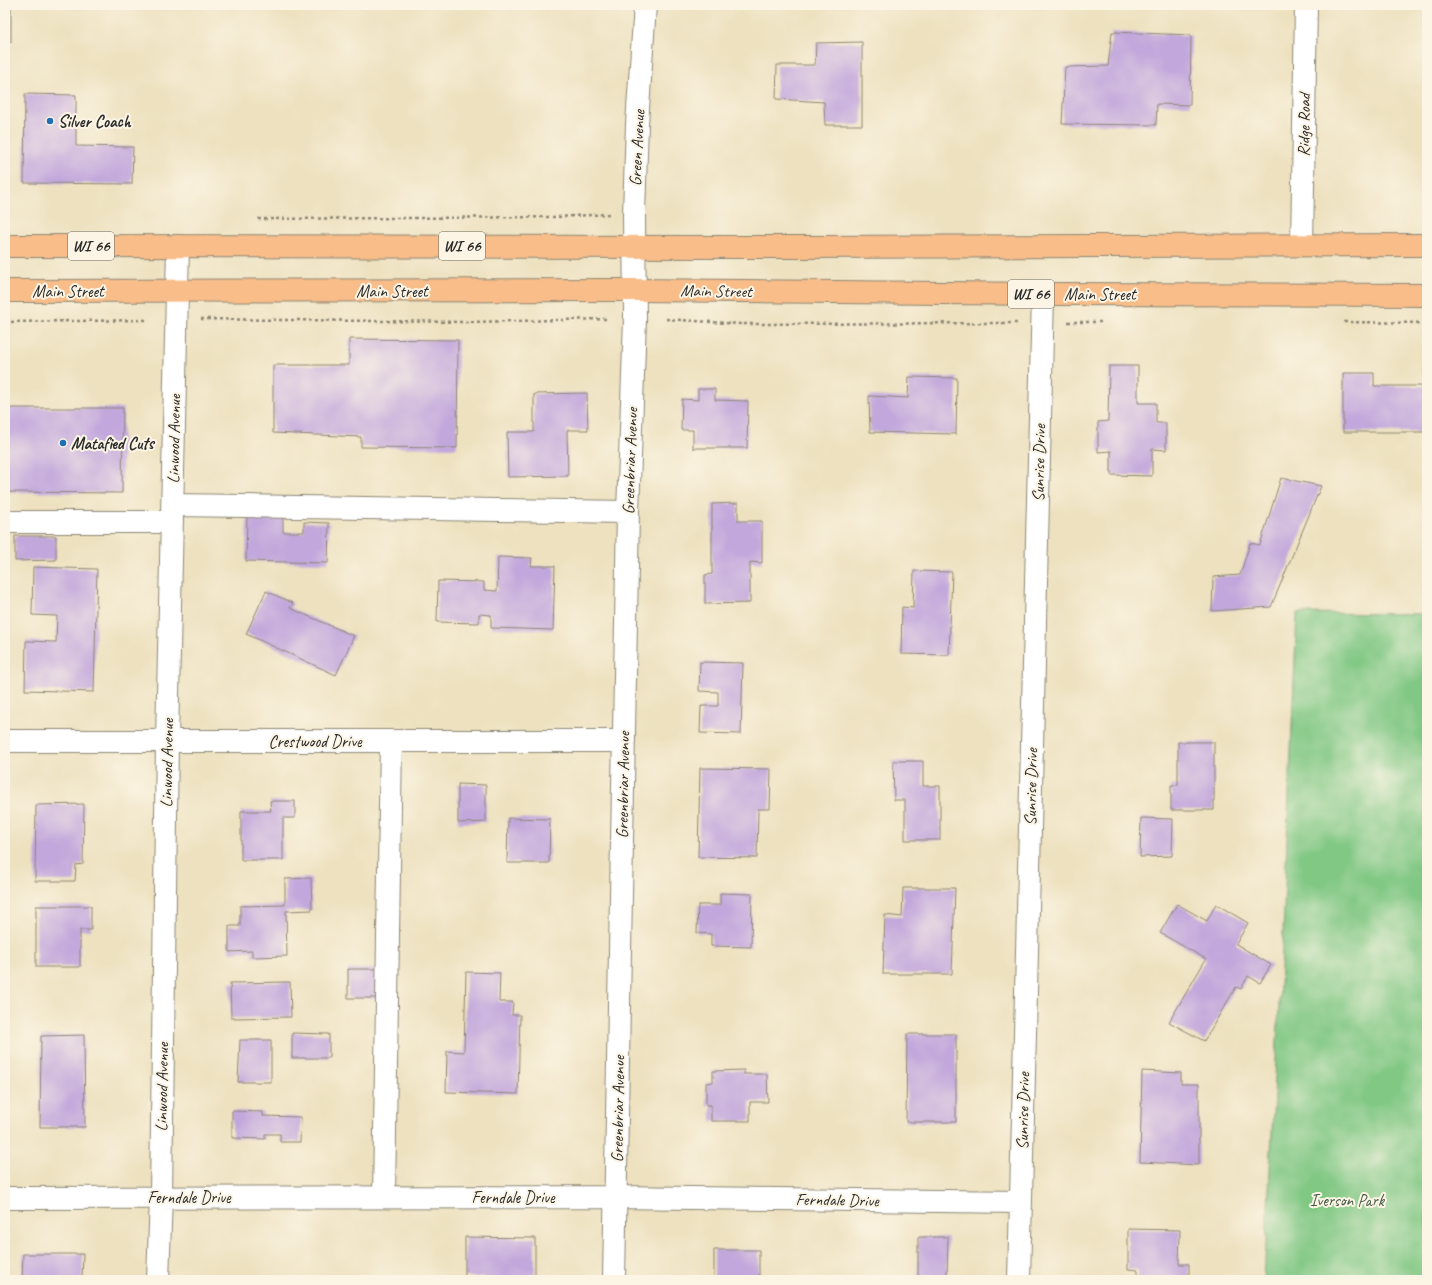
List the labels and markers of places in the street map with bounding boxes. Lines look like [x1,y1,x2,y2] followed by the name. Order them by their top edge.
[58,111,132,132] place label: Silver Coach
[45,116,55,126] marker: Silver Coach
[71,433,156,454] place label: Matafied Cuts
[58,438,68,448] marker: Matafied Cuts

